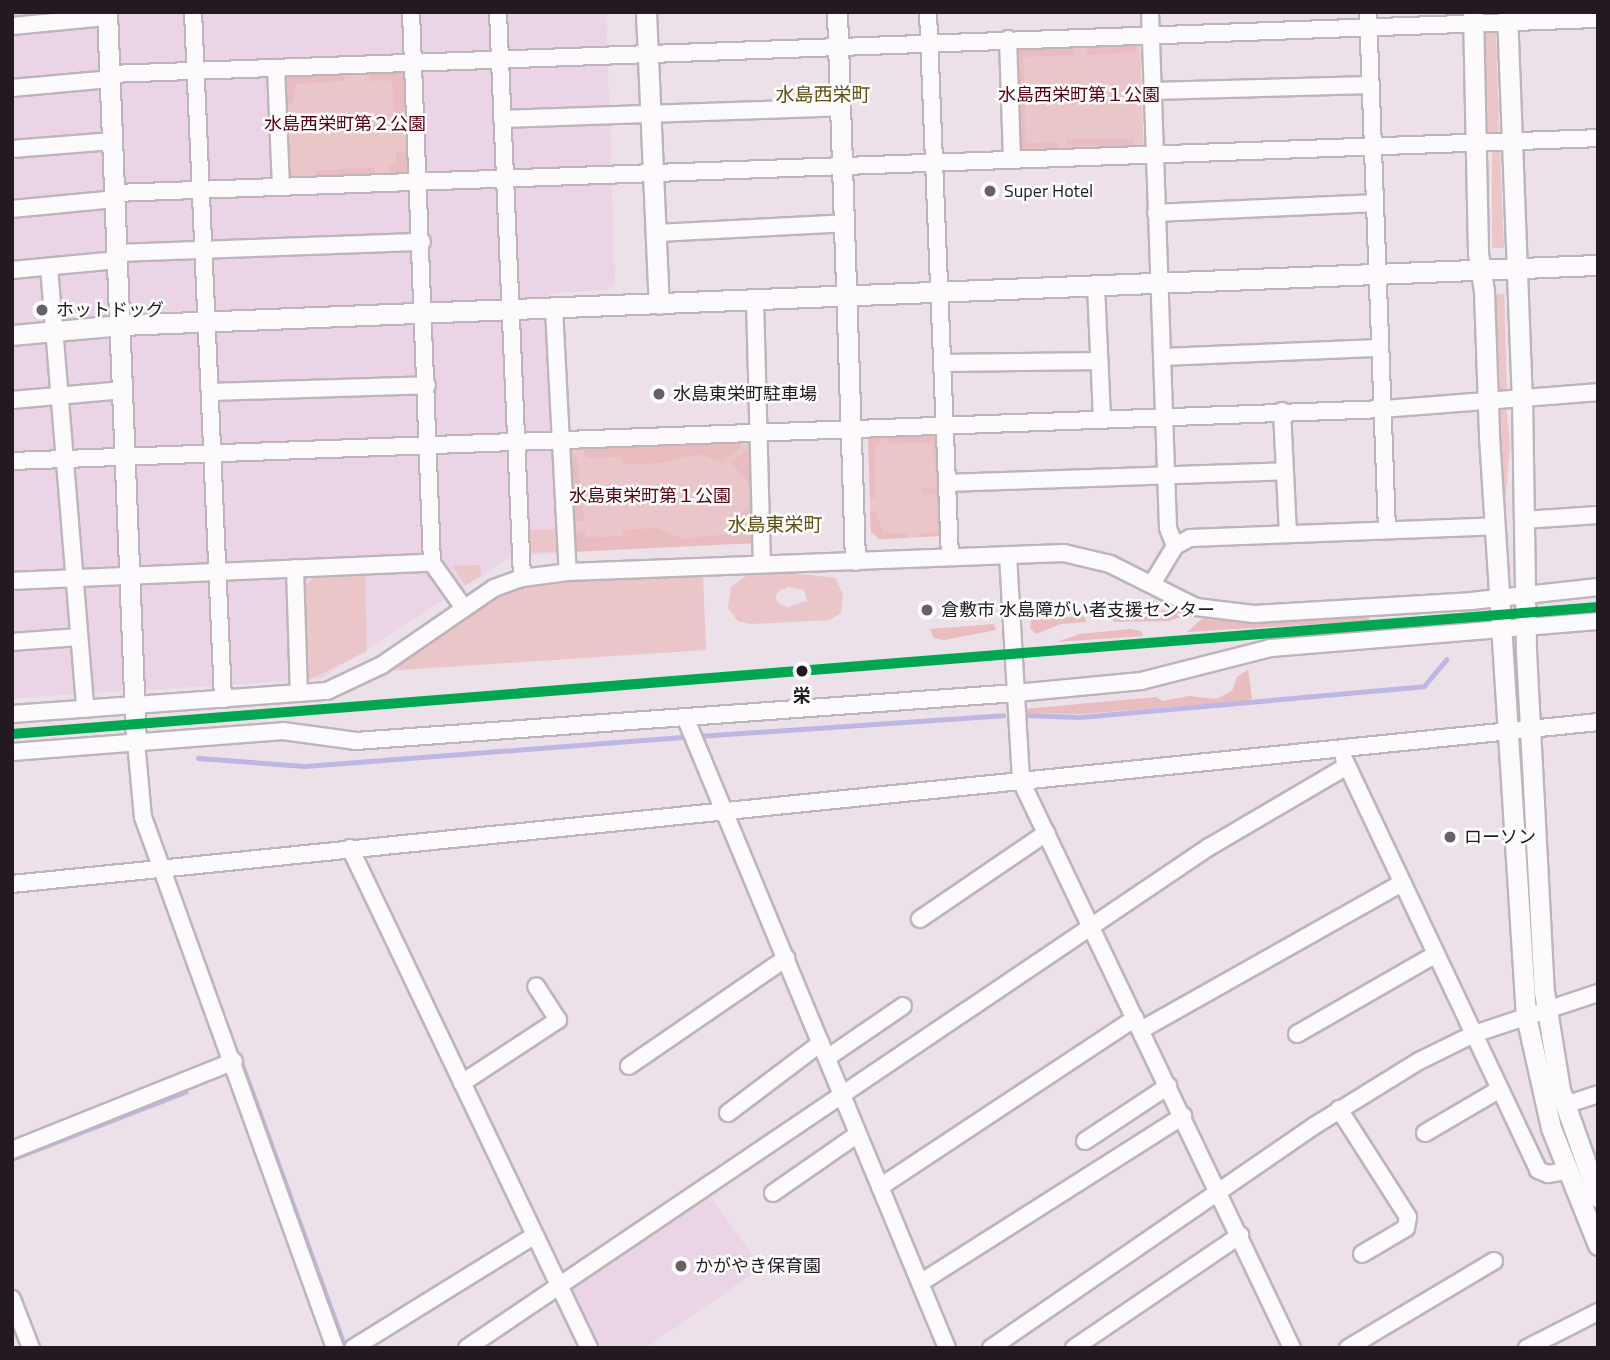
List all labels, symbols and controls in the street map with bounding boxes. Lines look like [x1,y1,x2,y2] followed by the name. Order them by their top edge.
[776,83,870,105] district label: 水島西栄町
[998,84,1160,106] park label: 水島西栄町第１公園
[264,113,426,135] park label: 水島西栄町第２公園
[1004,180,1093,202] place label: Super Hotel
[982,183,998,199] marker: Super Hotel
[56,299,164,321] place label: ホットドッグ
[34,302,50,318] marker: ホットドッグ
[673,383,817,405] place label: 水島東栄町駐車場
[651,386,667,402] marker: 水島東栄町駐車場
[569,485,731,507] park label: 水島東栄町第１公園
[728,513,822,535] district label: 水島東栄町
[941,599,1215,621] place label: 倉敷市 水島障がい者支援センター
[919,602,935,618] marker: 倉敷市 水島障がい者支援センター
[791,660,813,682] marker: 栄
[793,685,811,707] place label: 栄
[1464,826,1536,848] place label: ローソン
[1442,829,1458,845] marker: ローソン
[695,1255,821,1277] place label: かがやき保育園
[673,1258,689,1274] marker: かがやき保育園

